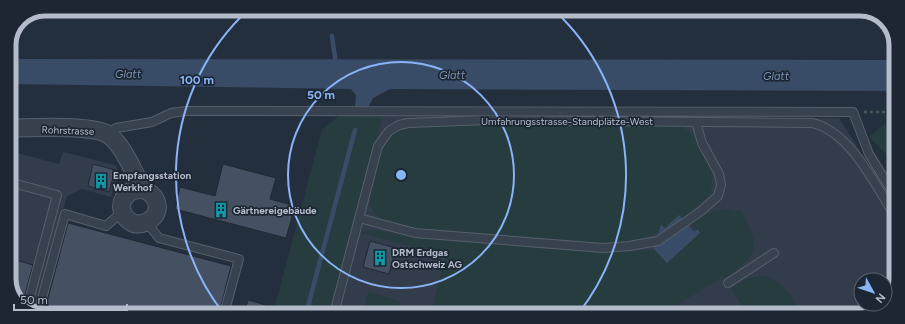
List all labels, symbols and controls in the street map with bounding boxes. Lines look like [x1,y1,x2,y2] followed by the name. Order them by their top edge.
[115,68,142,81] water label: Glatt
[439,69,466,82] water label: Glatt
[763,70,790,83] water label: Glatt
[180,73,214,87] text: 100 m
[307,88,335,102] text: 50 m
[481,115,653,128] street label: Umfahrungsstrasse-Standplätze-West
[41,123,95,138] street label: Rohrstrasse
[394,168,408,182] centre of rings
[113,169,191,194] place label: Empfangsstation Werkhof
[92,172,110,190] building icon: Empfangsstation Werkhof
[212,201,230,219] building icon: Gärtnereigebäude
[233,204,317,217] place label: Gärtnereigebäude
[392,246,462,271] place label: DRM Erdgas Ostschweiz AG
[371,249,389,267] building icon: DRM Erdgas Ostschweiz AG
[853,272,893,312] north arrow
[14,286,127,312] scale bar
[873,291,888,306] text: N
[20,293,48,307] text: 50 m

